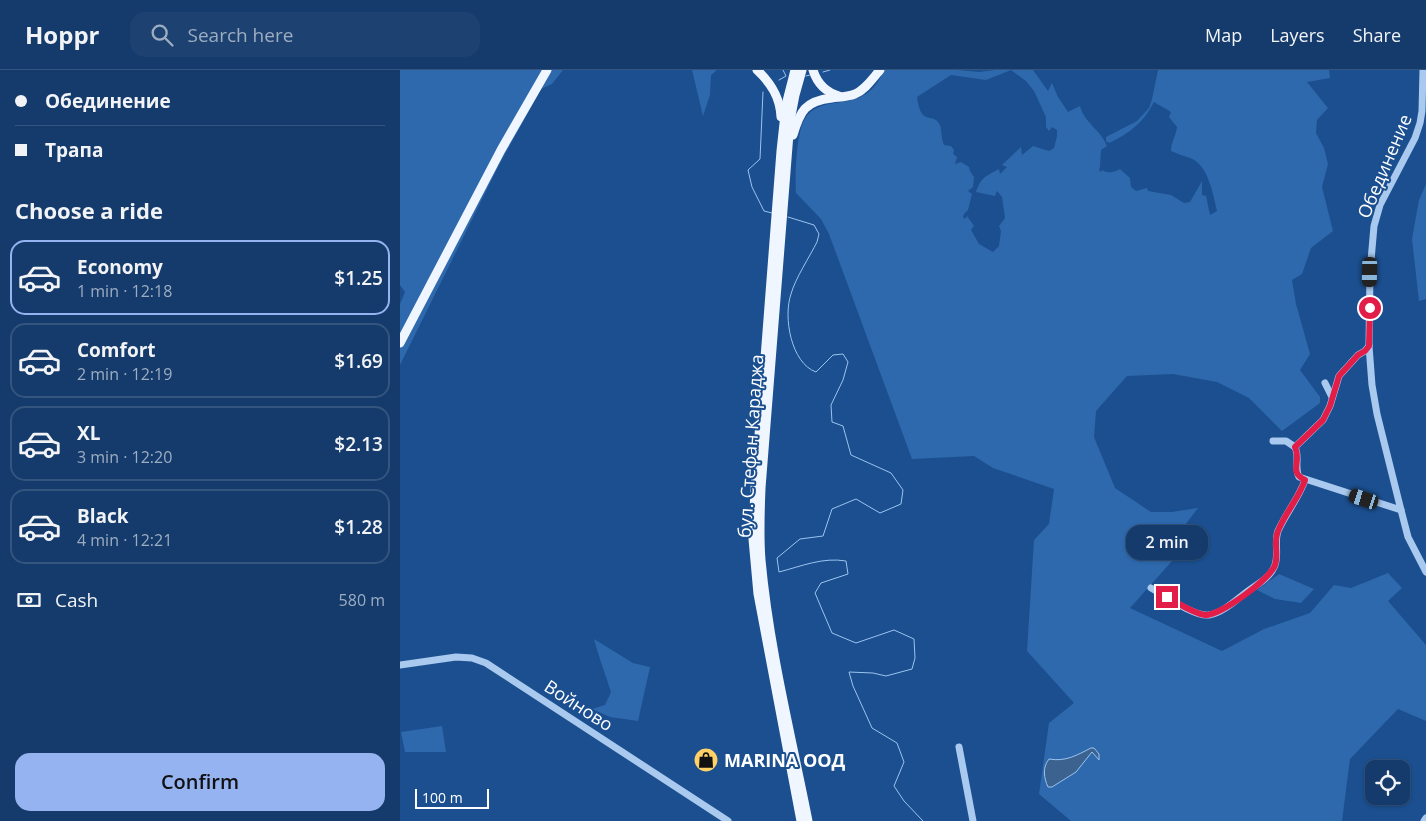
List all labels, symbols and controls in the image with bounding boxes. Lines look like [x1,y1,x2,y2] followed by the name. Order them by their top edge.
[130,12,480,57] search box
[25,18,100,51] text: Hoppr
[148,21,176,49] icon: search
[188,22,293,48] text: Search here
[1205,23,1242,47] text: Map
[1270,23,1325,47] text: Layers
[1353,23,1401,47] text: Share
[45,88,171,114] text: Обединение
[1351,110,1417,222] street label: Обединение
[45,137,103,163] text: Трапа
[15,195,163,225] text: Choose a ride
[77,254,163,280] text: Economy
[17,255,62,300] icon: car
[1362,257,1377,287] car
[334,265,383,291] text: $1.25
[77,280,172,302] text: 1 min · 12:18
[1359,297,1381,319] route start
[77,337,156,363] text: Comfort
[17,338,62,383] icon: car
[334,348,383,374] text: $1.69
[732,353,768,539] street label: бул. Стефан Караджа
[77,363,172,385] text: 2 min · 12:19
[77,420,100,446] text: XL
[17,421,62,466] icon: car
[334,431,383,457] text: $2.13
[77,446,172,468] text: 3 min · 12:20
[1347,487,1380,511] car
[77,503,129,529] text: Black
[17,504,62,549] icon: car
[334,514,383,540] text: $1.28
[1126,524,1208,560] callout: 2 min
[77,529,172,551] text: 4 min · 12:21
[1145,531,1189,553] text: 2 min
[15,586,43,614] icon: cash
[1156,586,1178,608] route end
[55,587,98,613] text: Cash
[339,589,385,611] text: 580 m
[540,674,618,736] street label: Войново
[693,747,719,773] shop icon: MARINA ООД
[724,748,846,772] place label: MARINA ООД
[15,753,385,811] button: Confirm
[1365,760,1410,805] map controls
[1365,760,1410,805] button: locate
[415,786,489,809] scale bar
[422,788,463,807] text: 100 m

